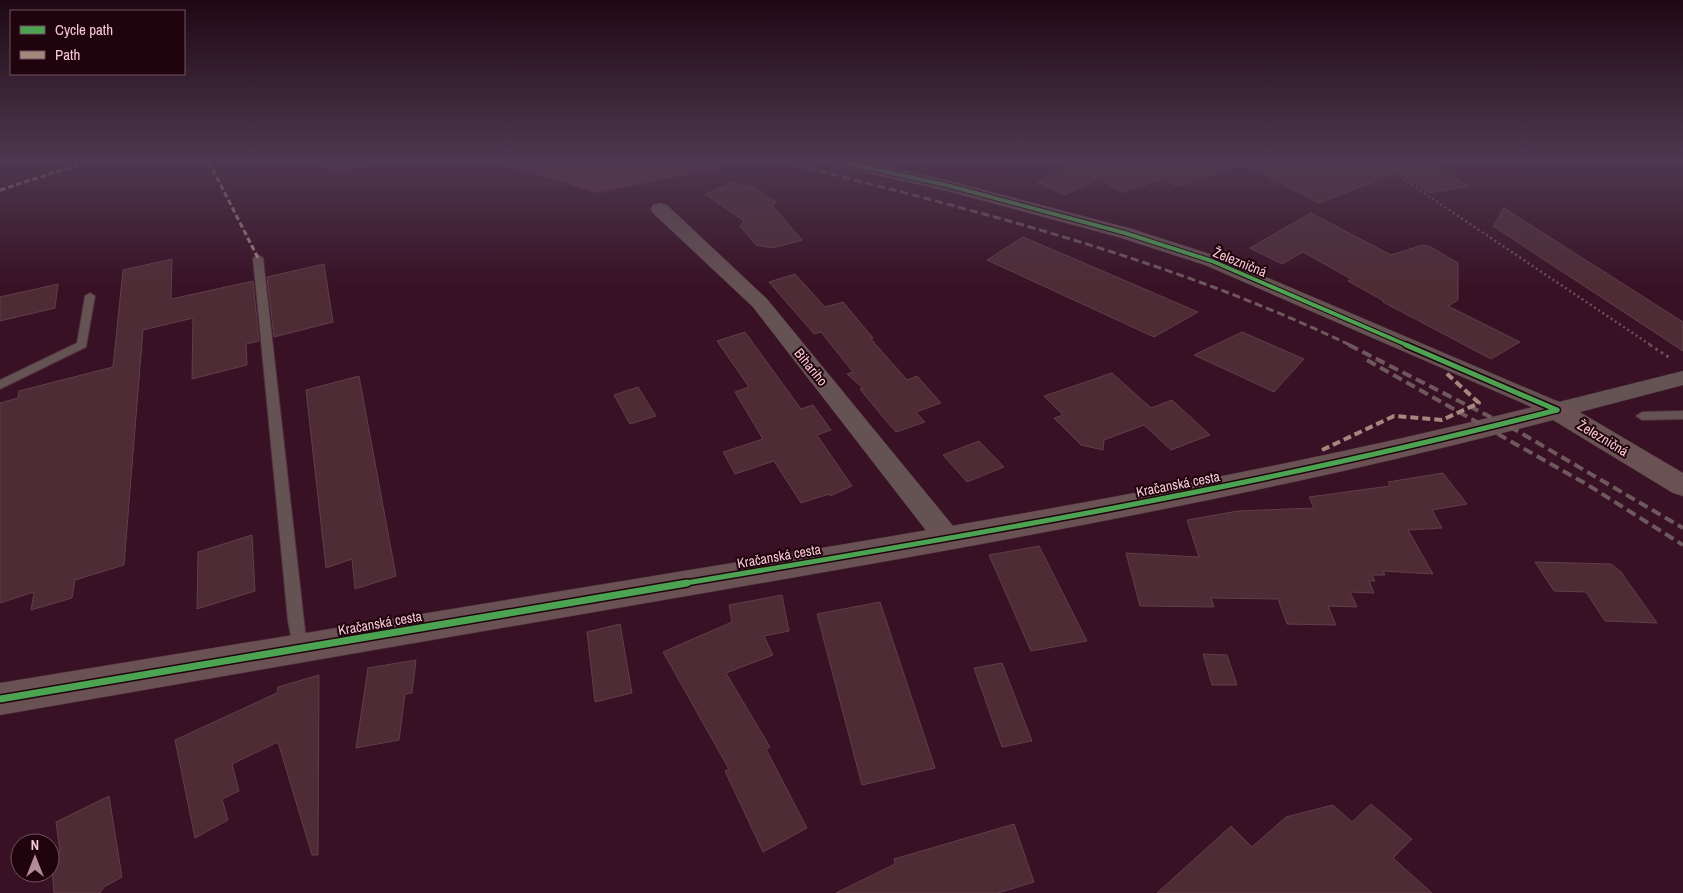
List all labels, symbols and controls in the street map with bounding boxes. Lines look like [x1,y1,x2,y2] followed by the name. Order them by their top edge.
[10,10,185,75] legend
[55,19,113,40] text: Cycle path
[55,44,80,65] text: Path
[1211,243,1270,281] street label: Železničná
[790,344,832,390] street label: Bihariho
[1574,416,1632,460] street label: Železničná
[1135,467,1222,501] street label: Kračanská cesta
[736,540,823,572] street label: Kračanská cesta
[337,607,424,639] street label: Kračanská cesta
[10,833,60,883] north arrow
[31,836,39,854] text: N

